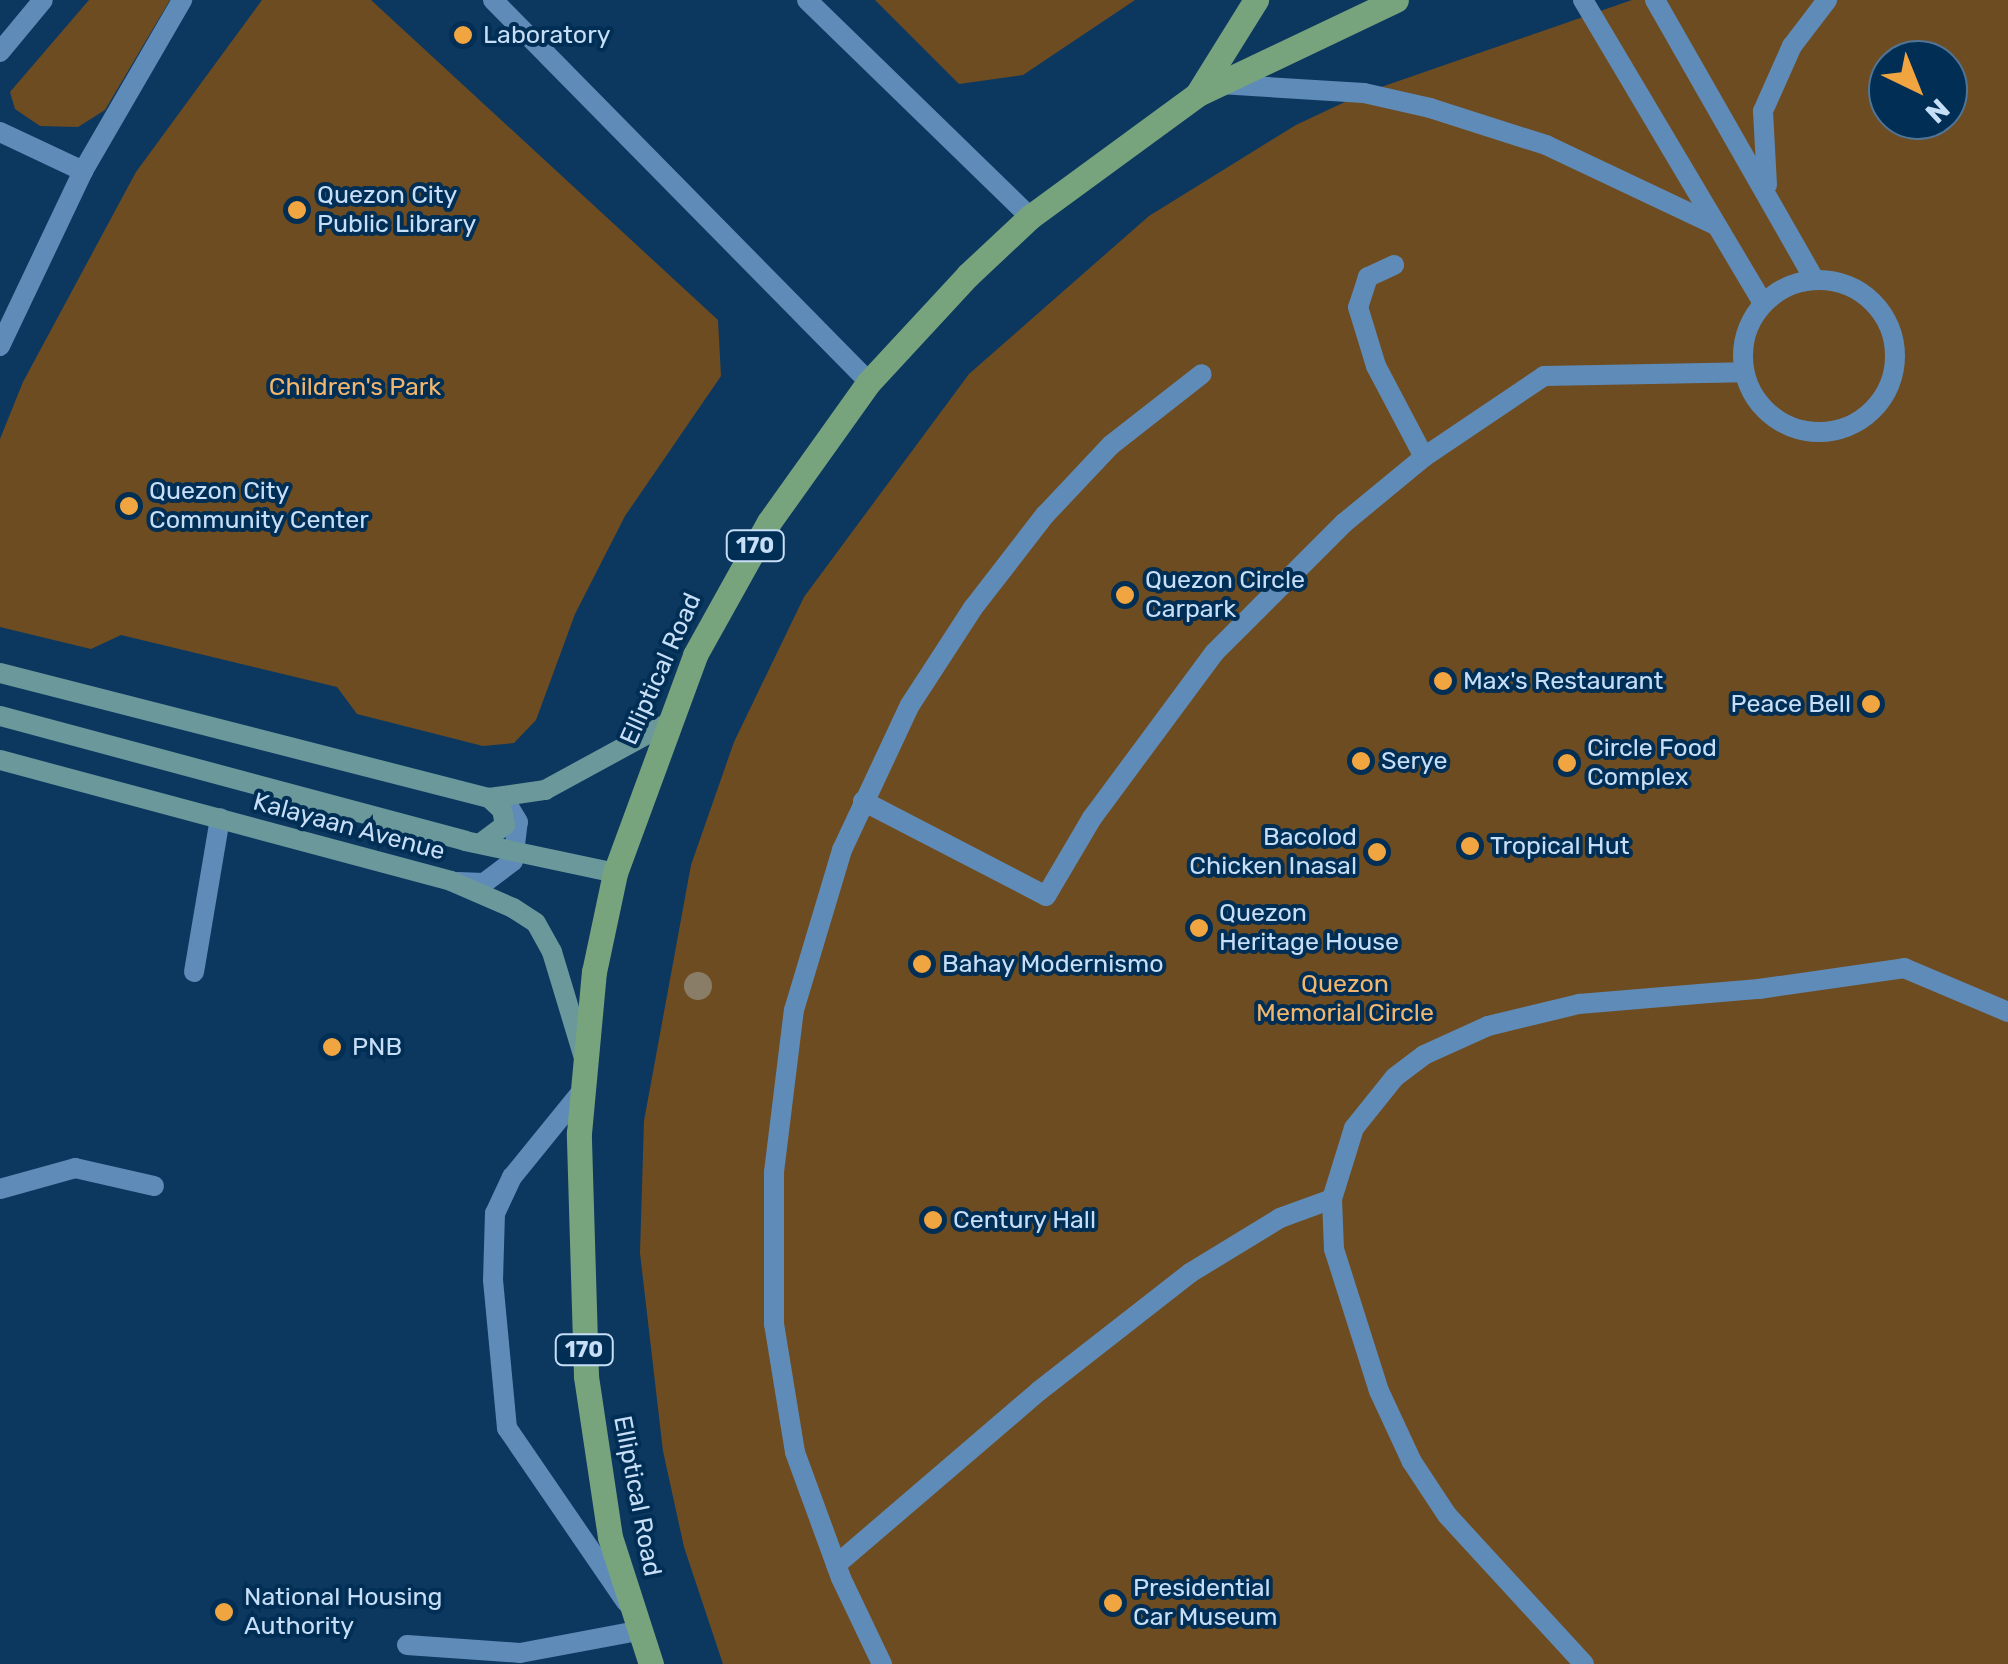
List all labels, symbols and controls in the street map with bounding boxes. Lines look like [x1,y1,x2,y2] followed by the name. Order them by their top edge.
[483,20,610,50] place label: Laboratory
[452,24,474,46] marker: Laboratory
[1868,40,1968,140] north arrow
[1919,92,1956,130] text: N
[317,181,476,240] place label: Quezon City Public Library
[286,199,308,221] marker: Quezon City Public Library
[269,372,441,402] park label: Children's Park
[149,477,369,536] place label: Quezon City Community Center
[118,495,140,517] marker: Quezon City Community Center
[725,529,785,563] road number: 170
[1145,566,1305,625] place label: Quezon Circle Carpark
[1114,584,1136,606] marker: Quezon Circle Carpark
[614,588,708,750] street label: Elliptical Road
[1463,666,1663,696] place label: Max's Restaurant
[1432,670,1454,692] marker: Max's Restaurant
[1731,689,1851,719] place label: Peace Bell
[1860,693,1882,715] marker: Peace Bell
[1587,734,1717,793] place label: Circle Food Complex
[1381,746,1447,776] place label: Serye
[1350,750,1372,772] marker: Serye
[1556,752,1578,774] marker: Circle Food Complex
[249,787,449,867] street label: Kalayaan Avenue
[1189,823,1357,882] place label: Bacolod Chicken Inasal
[1490,831,1629,861] place label: Tropical Hut
[1459,835,1481,857] marker: Tropical Hut
[1366,841,1388,863] marker: Bacolod Chicken Inasal
[1219,899,1399,958] place label: Quezon Heritage House
[1188,917,1210,939] marker: Quezon Heritage House
[942,949,1164,979] place label: Bahay Modernismo
[911,953,933,975] marker: Bahay Modernismo
[1256,970,1434,1029] park label: Quezon Memorial Circle
[352,1032,402,1062] place label: PNB
[321,1036,343,1058] marker: PNB
[953,1205,1097,1235] place label: Century Hall
[922,1209,944,1231] marker: Century Hall
[554,1333,614,1367] road number: 170
[607,1413,667,1579] street label: Elliptical Road
[1133,1574,1278,1633] place label: Presidential Car Museum
[244,1583,443,1642] place label: National Housing Authority
[1102,1592,1124,1614] marker: Presidential Car Museum
[213,1601,235,1623] marker: National Housing Authority

